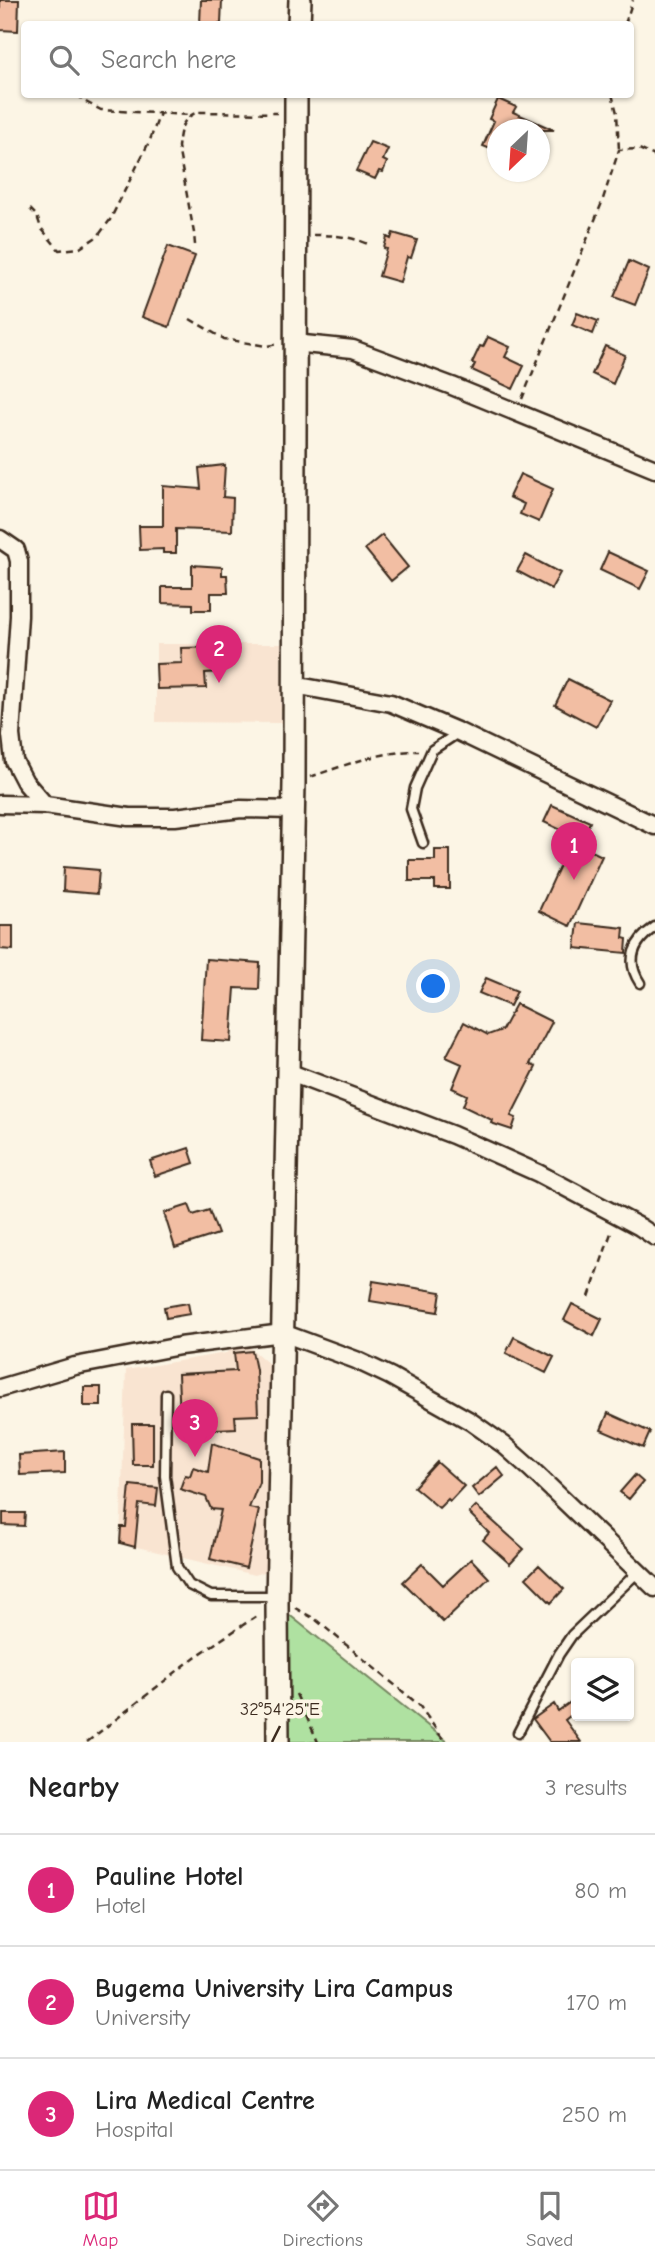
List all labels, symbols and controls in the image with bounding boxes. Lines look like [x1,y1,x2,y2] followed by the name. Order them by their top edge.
[21,21,634,98] search box
[45,41,83,79] icon: search
[101,45,236,75] text: Search here
[487,119,550,182] north arrow
[196,625,242,683] pin: 2
[551,822,597,880] pin: 1
[416,969,450,1003] your location
[172,1399,218,1457] pin: 3
[571,1658,634,1721] map controls
[571,1658,634,1721] button: layers
[240,1699,320,1720] text: 32°54'25"E
[28,1770,119,1805] text: Nearby
[545,1774,627,1801] text: 3 results
[95,1862,243,1892] text: Pauline Hotel
[46,1877,56,1904] text: 1
[574,1877,627,1904] text: 80 m
[95,1892,146,1919] text: Hotel
[95,1974,453,2004] text: Bugema University Lira Campus
[45,1989,57,2016] text: 2
[566,1989,627,2016] text: 170 m
[95,2004,190,2031] text: University
[95,2086,315,2116] text: Lira Medical Centre
[45,2101,57,2128] text: 3
[562,2101,627,2128] text: 250 m
[95,2116,173,2143] text: Hospital
[82,2187,120,2251] tab: Map
[283,2187,363,2251] tab: Directions
[526,2187,573,2251] tab: Saved

